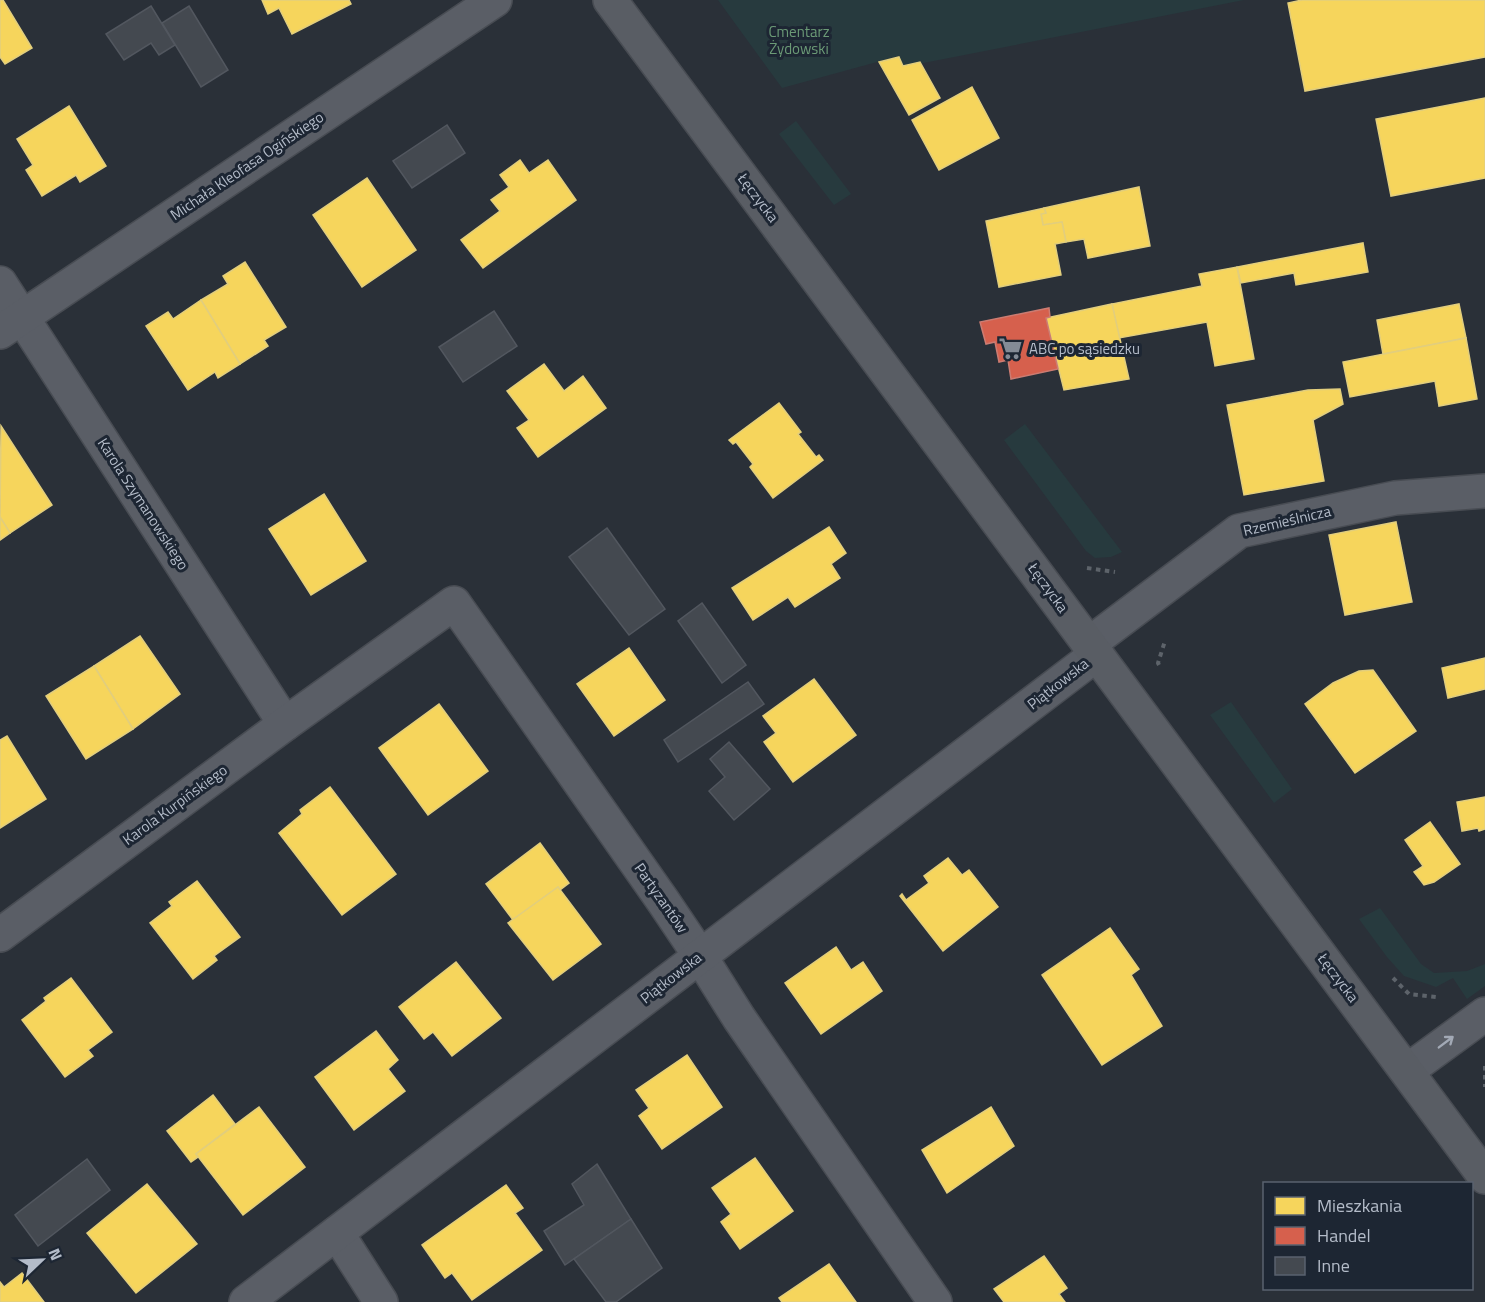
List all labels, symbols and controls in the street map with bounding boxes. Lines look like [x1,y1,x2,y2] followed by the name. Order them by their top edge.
[768,20,830,60] park label: Cmentarz Żydowski
[165,105,328,226] street label: Michała Kleofasa Ogińskiego
[732,167,785,228] street label: Łęczycka
[998,336,1024,362] supermarket icon: ABC po sąsiedzku
[1029,337,1140,360] place label: ABC po sąsiedzku
[92,433,195,574] street label: Karola Szymanowskiego
[1241,499,1334,542] street label: Rzemieślnicza
[1022,557,1075,618] street label: Łęczycka
[1022,652,1094,715] street label: Piątkowska
[118,759,232,851] street label: Karola Kurpińskiego
[629,858,694,937] street label: Partyzantów
[635,946,707,1009] street label: Piątkowska
[1312,947,1365,1008] street label: Łęczycka
[1437,1036,1453,1048] one-way arrow
[1263,1182,1473,1290] legend
[1317,1192,1402,1219] text: Mieszkania
[1317,1222,1371,1249] text: Handel
[12,1230,72,1290] north arrow
[43,1244,69,1264] text: N
[1317,1252,1350,1279] text: Inne

